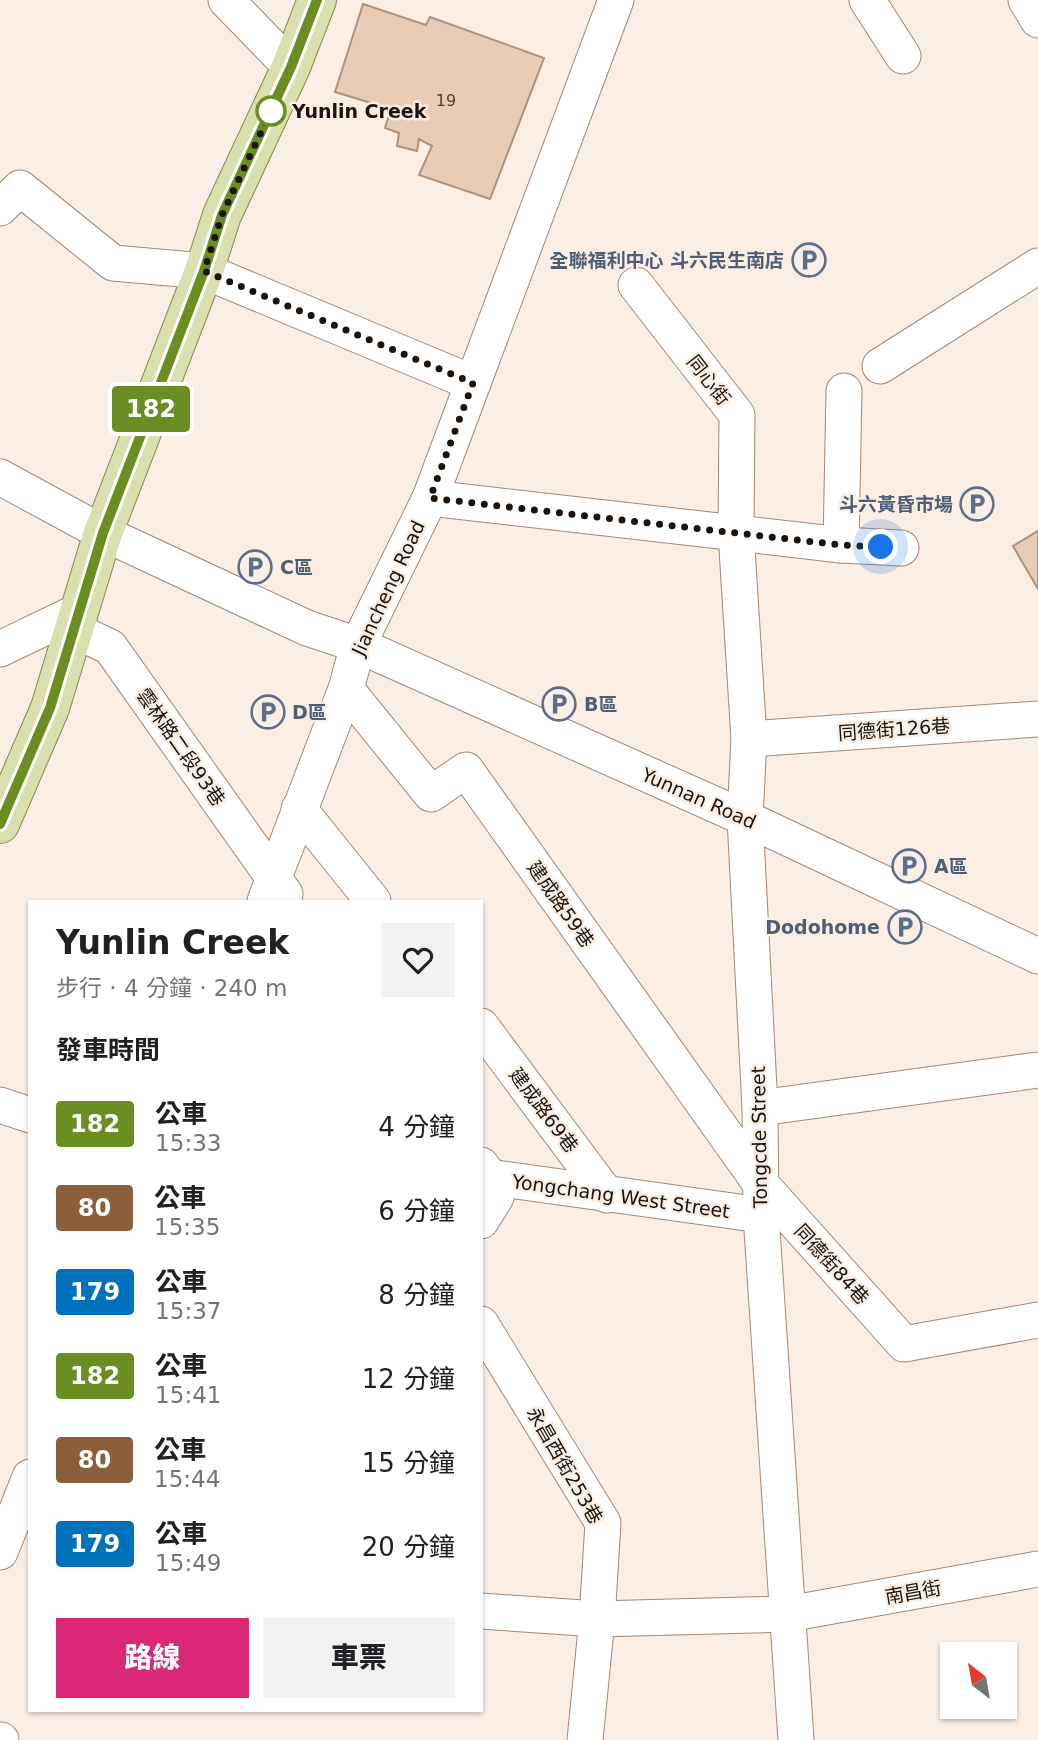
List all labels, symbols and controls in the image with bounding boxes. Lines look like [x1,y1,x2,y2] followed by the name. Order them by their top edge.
[436,91,456,110] house number: 19
[256,96,286,126] marker: Yunlin Creek
[291,100,427,122] place label: Yunlin Creek
[790,241,828,279] parking icon: 全聯福利中心 斗六民生南店
[549,249,784,271] place label: 全聯福利中心 斗六民生南店
[683,351,735,409] street label: 同心街
[111,386,191,432] line badge: 182
[126,395,176,423] text: 182
[958,485,996,523] parking icon: 斗六黃昏市場
[839,493,953,515] place label: 斗六黃昏市場
[347,517,429,660] street label: Jiancheng Road
[863,529,898,564] your location
[236,548,274,586] parking icon: C區
[280,556,313,578] place label: C區
[132,684,230,810] street label: 雲林路二段93巷
[540,685,578,723] parking icon: B區
[249,693,287,731] parking icon: D區
[584,693,617,715] place label: B區
[292,701,327,723] place label: D區
[837,714,951,744] street label: 同德街126巷
[637,763,760,833] street label: Yunnan Road
[890,847,928,885] parking icon: A區
[934,855,968,877] place label: A區
[523,857,599,951] street label: 建成路59巷
[886,908,924,946] parking icon: Dodohome
[765,916,880,938] place label: Dodohome
[56,923,289,962] text: Yunlin Creek
[381,923,455,997] button: heart
[56,975,287,1001] text: 步行 · 4 分鐘 · 240 m
[56,1035,160,1065] text: 發車時間
[505,1063,583,1157] street label: 建成路69巷
[747,1066,771,1209] street label: Tongcde Street
[155,1099,207,1129] text: 公車
[70,1110,120,1138] text: 182
[378,1112,455,1142] text: 4 分鐘
[155,1130,221,1156] text: 15:33
[510,1170,731,1222] street label: Yongchang West Street
[154,1183,206,1213] text: 公車
[78,1194,111,1222] text: 80
[378,1196,455,1226] text: 6 分鐘
[154,1214,220,1240] text: 15:35
[790,1219,874,1309] street label: 同德街84巷
[155,1267,207,1297] text: 公車
[70,1278,120,1306] text: 179
[378,1280,455,1310] text: 8 分鐘
[155,1298,221,1324] text: 15:37
[155,1351,207,1381] text: 公車
[70,1362,120,1390] text: 182
[362,1364,455,1394] text: 12 分鐘
[155,1382,221,1408] text: 15:41
[523,1403,607,1527] street label: 永昌西街253巷
[154,1435,206,1465] text: 公車
[78,1446,111,1474] text: 80
[362,1448,455,1478] text: 15 分鐘
[154,1466,220,1492] text: 15:44
[155,1519,207,1549] text: 公車
[70,1530,120,1558] text: 179
[362,1532,455,1562] text: 20 分鐘
[155,1550,221,1576] text: 15:49
[883,1576,943,1608] street label: 南昌街
[56,1618,249,1698] button: 路線
[263,1618,455,1698] button: 車票
[940,1642,1017,1718] north arrow
[940,1642,1017,1719] map controls

